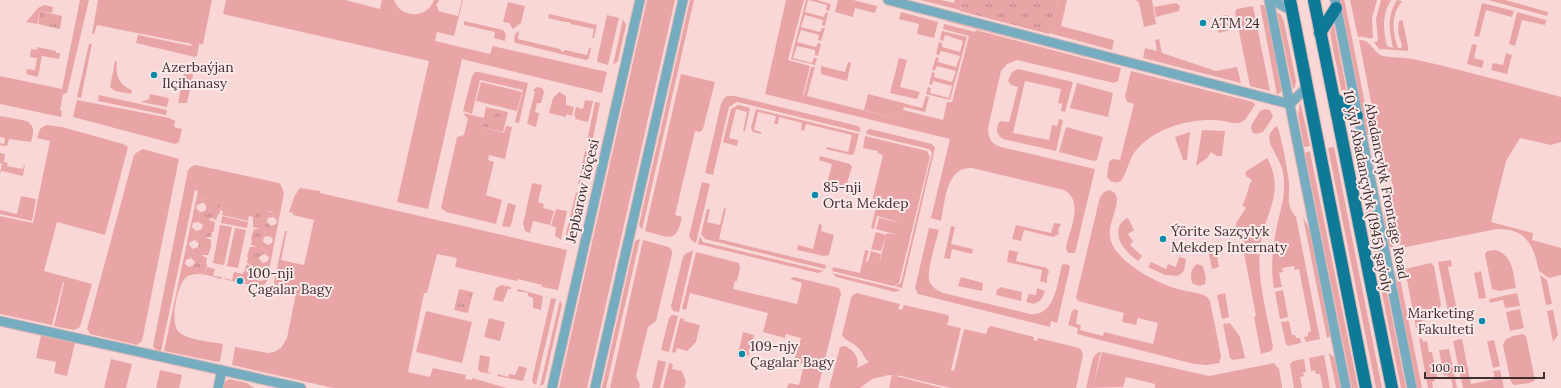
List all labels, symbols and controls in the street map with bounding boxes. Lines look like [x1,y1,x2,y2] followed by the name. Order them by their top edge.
[1210,14,1260,32] place label: ATM 24
[1198,18,1208,28] marker: ATM 24
[161,58,234,92] place label: Azerbaýjan Ilçihanasy
[149,70,159,80] marker: Azerbaýjan Ilçihanasy
[1340,88,1397,294] street label: 10 ýyl Abadançylyk (1945) şaýoly
[1361,100,1413,281] street label: Abadancylyk Frontage Road
[561,137,603,246] street label: Jepbarow köçesi
[823,178,909,212] place label: 85-nji Orta Mekdep
[810,190,820,200] marker: 85-nji Orta Mekdep
[1170,222,1288,256] place label: Ýörite Sazçylyk Mekdep Internaty
[1158,234,1168,244] marker: Ýörite Sazçylyk Mekdep Internaty
[248,264,333,298] place label: 100-nji Çagalar Bagy
[235,276,245,286] marker: 100-nji Çagalar Bagy
[1407,304,1474,338] place label: Marketing Fakulteti
[1477,316,1487,326] marker: Marketing Fakulteti
[750,337,835,371] place label: 109-njy Çagalar Bagy
[737,349,747,359] marker: 109-njy Çagalar Bagy
[1425,354,1544,380] scale bar
[1431,360,1464,375] text: 100 m

